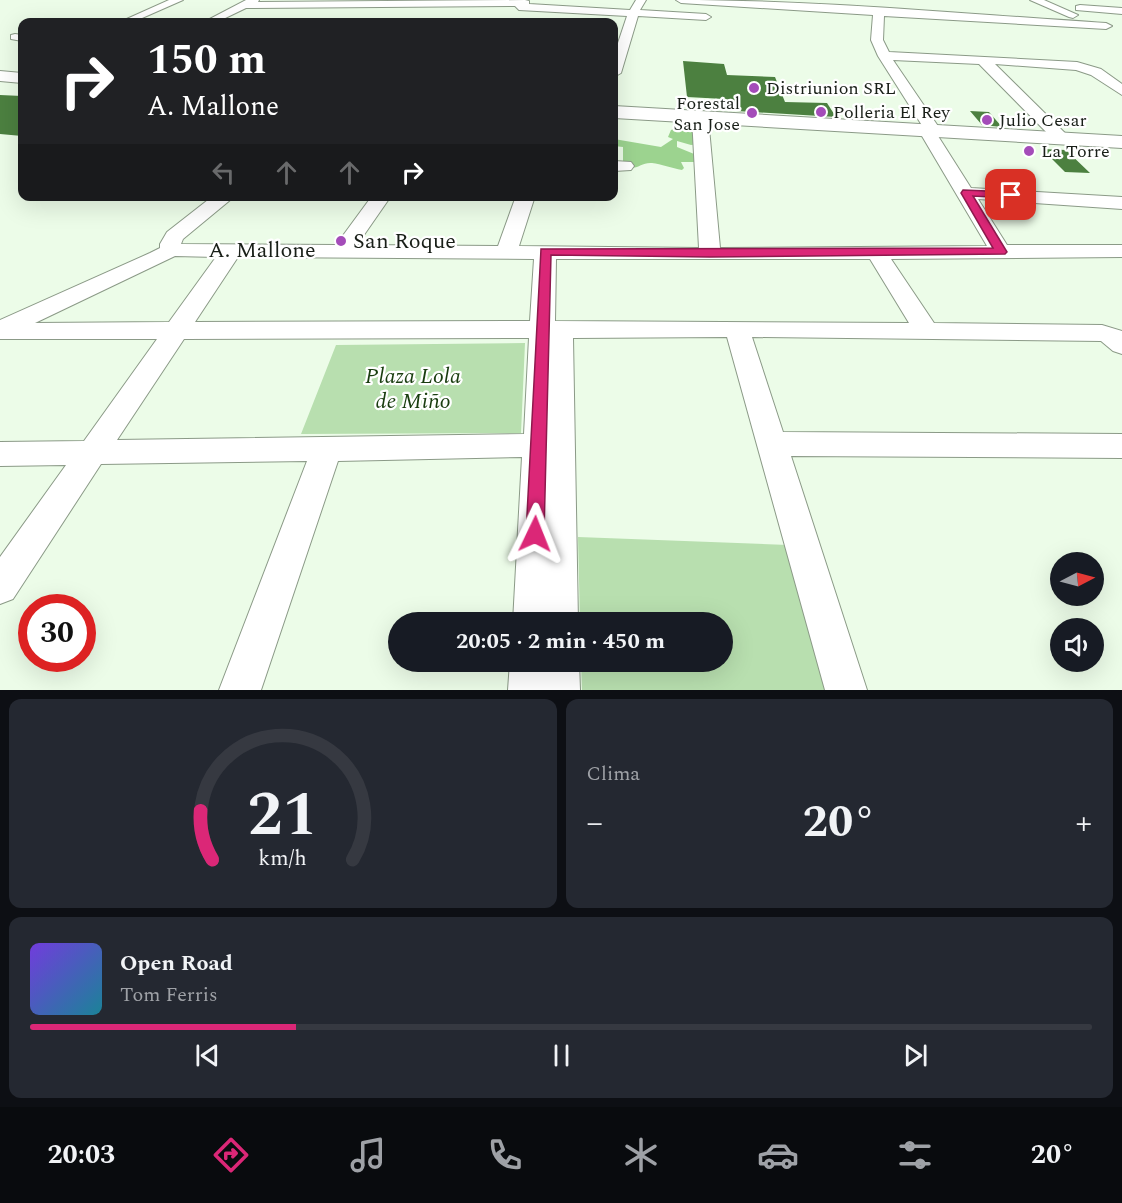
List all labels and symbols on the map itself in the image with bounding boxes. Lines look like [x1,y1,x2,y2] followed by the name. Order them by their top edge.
[766,75,896,102] place label: Distriunion SRL
[747,81,761,95] marker: Distriunion SRL
[673,90,740,138] place label: Forestal San Jose
[833,99,951,126] place label: Polleria El Rey
[814,105,828,119] marker: Polleria El Rey
[745,106,759,120] marker: Forestal San Jose
[999,107,1087,134] place label: Julio Cesar
[980,113,994,127] marker: Julio Cesar
[1041,138,1110,165] place label: La Torre
[1022,144,1036,158] marker: La Torre
[985,169,1036,220] pin
[353,225,456,258] place label: San Roque
[208,234,316,267] street label: A. Mallone
[334,234,348,248] marker: San Roque
[365,360,461,418] park label: Plaza Lola de Miño
[503,502,567,566] position arrow
[1050,552,1104,606] north arrow
[18,594,96,672] speed limit sign: 30

